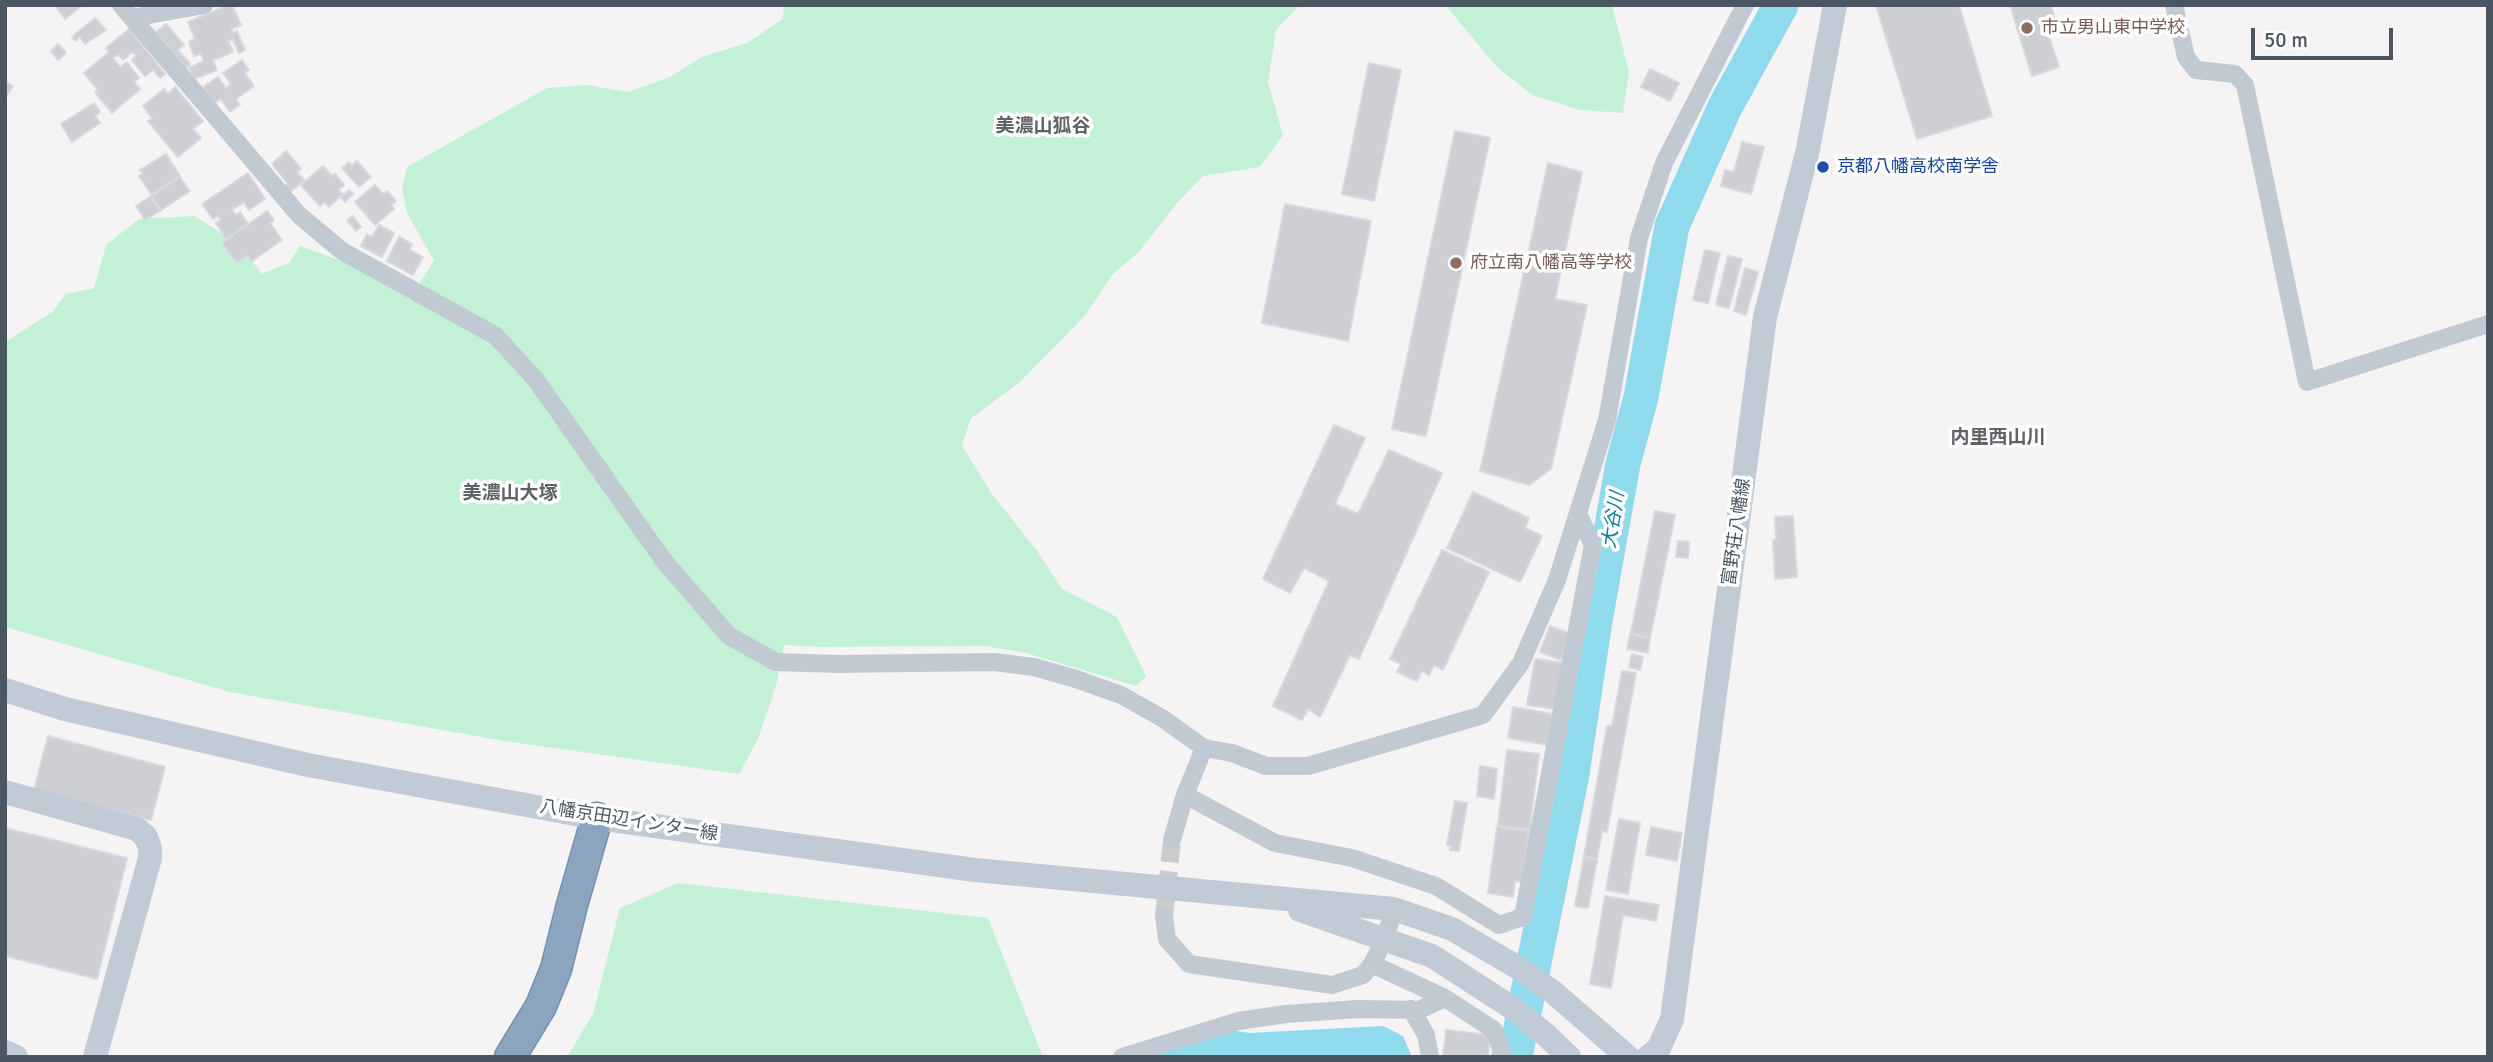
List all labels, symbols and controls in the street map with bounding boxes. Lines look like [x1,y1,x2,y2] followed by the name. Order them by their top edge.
[2255,14,2397,58] scale bar
[2041,17,2185,39] place label: 市立男山東中学校
[2019,20,2035,36] marker: 市立男山東中学校
[2264,27,2308,53] text: 50 m
[996,116,1090,138] district label: 美濃山狐谷
[1837,156,1999,178] place label: 京都八幡高校南学舎
[1815,159,1831,175] marker: 京都八幡高校南学舎
[1470,252,1632,274] place label: 府立南八幡高等学校
[1448,255,1464,271] marker: 府立南八幡高等学校
[1951,427,2045,449] district label: 内里西山川
[1719,477,1755,587] street label: 富野荘八幡線
[463,483,557,505] district label: 美濃山大塚
[1598,490,1630,550] water label: 大谷川
[538,796,720,846] street label: 八幡京田辺インター線

